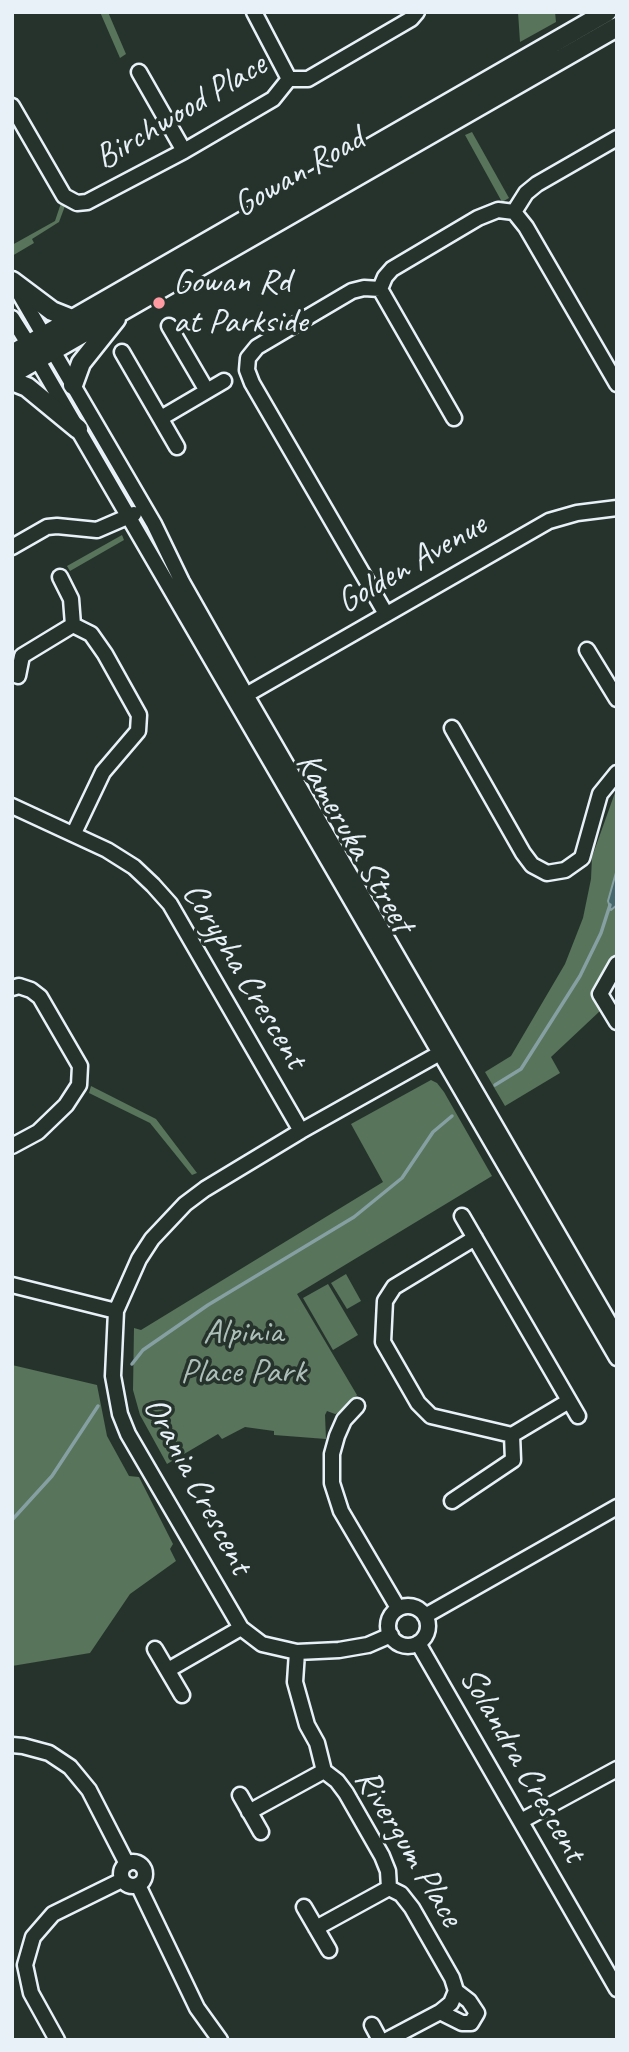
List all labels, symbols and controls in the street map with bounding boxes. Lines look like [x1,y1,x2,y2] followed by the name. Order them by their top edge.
[88,44,274,180] street label: Birchwood Place
[226,119,372,227] street label: Gowan Road
[173,262,307,344] place label: Gowan Rd at Parkside
[151,295,167,311] marker: Gowan Rd at Parkside
[330,505,494,623] street label: Golden Avenue
[286,746,422,940] street label: Kameruka Street
[172,875,316,1077] street label: Corypha Crescent
[180,1312,306,1394] park label: Alpinia Place Park
[133,1390,261,1582] street label: Orania Crescent
[449,1660,595,1870] street label: Solandra Crescent
[345,1762,471,1934] street label: Rivergum Place

